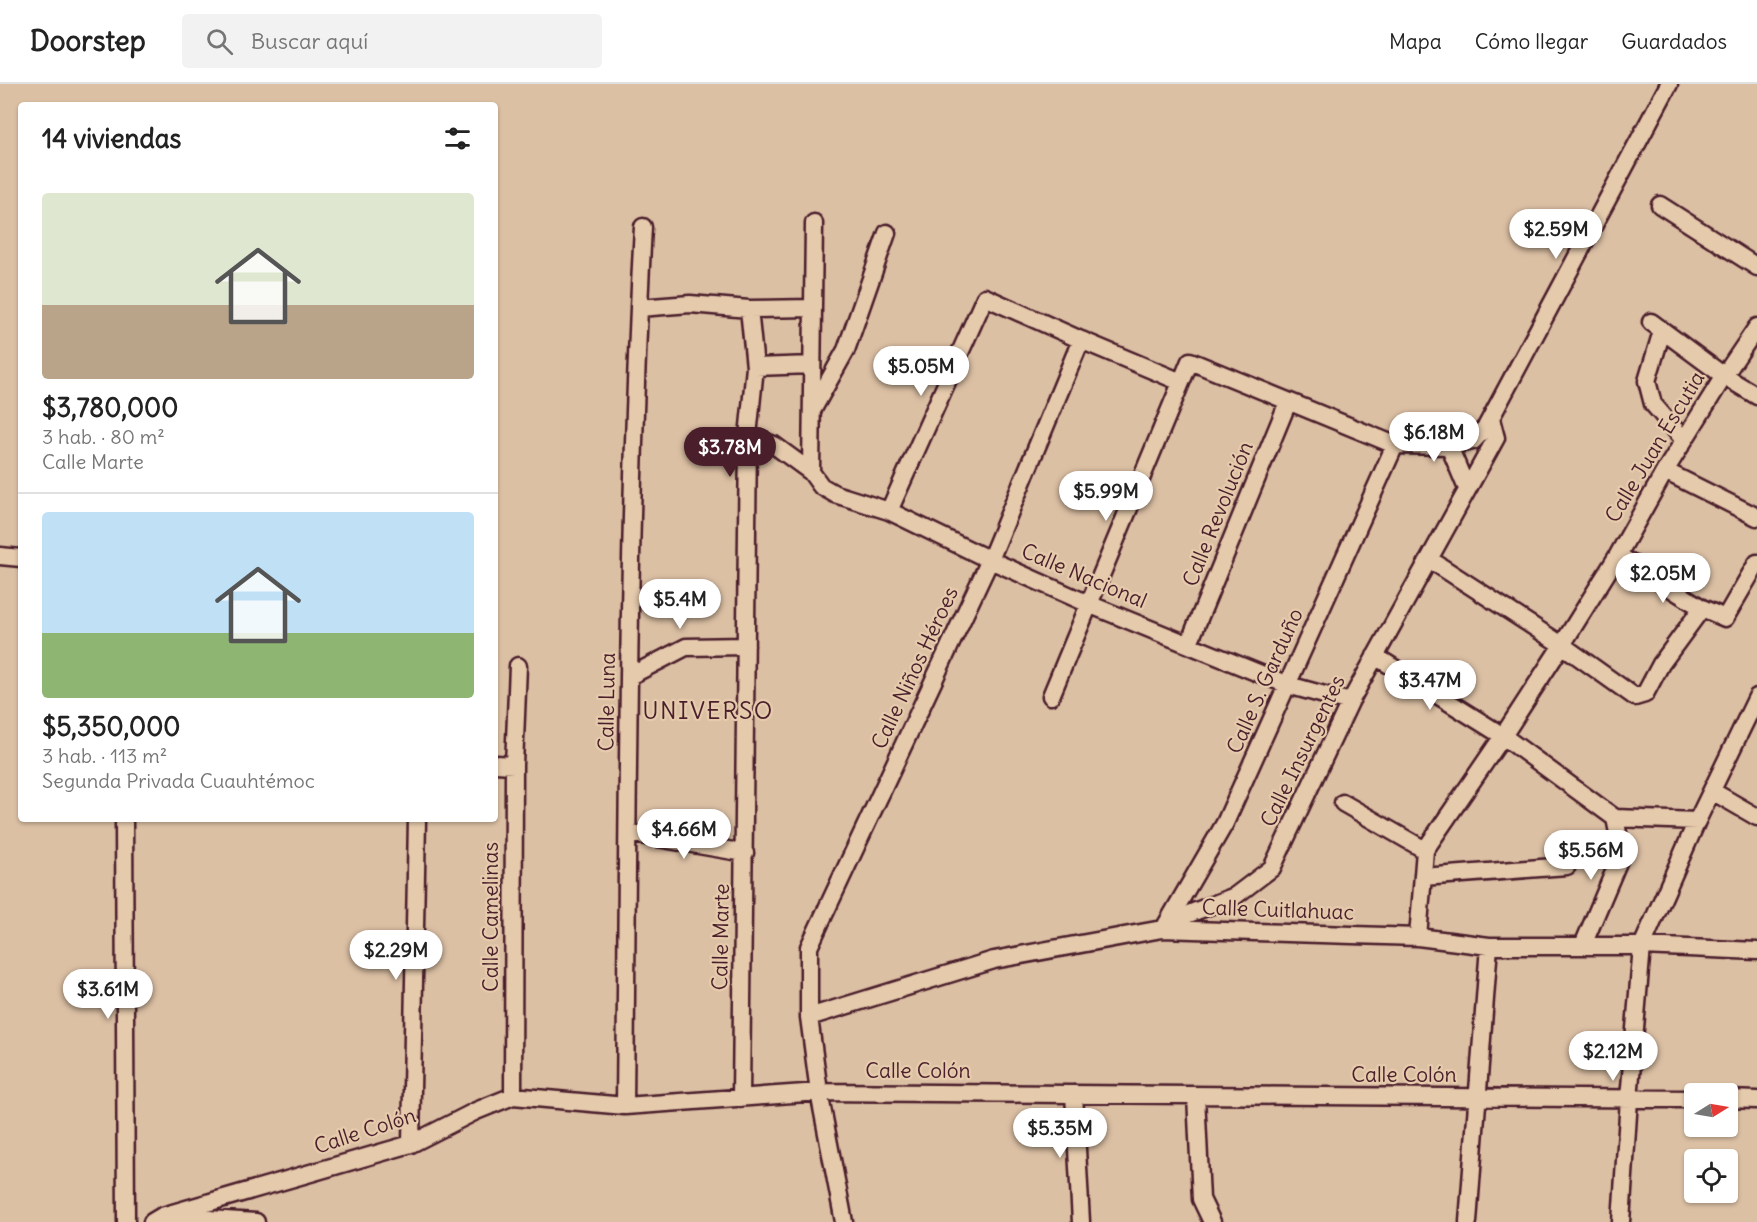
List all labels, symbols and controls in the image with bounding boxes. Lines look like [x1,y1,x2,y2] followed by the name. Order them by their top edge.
[182,14,602,68] search box
[30,23,146,59] text: Doorstep
[203,25,236,58] icon: search
[251,27,368,55] text: Buscar aquí
[1389,28,1442,55] text: Mapa
[1475,28,1588,55] text: Cómo llegar
[1621,28,1727,55] text: Guardados
[42,122,181,155] text: 14 viviendas
[441,122,474,155] icon: filters
[1507,209,1605,260] pin: $2.59M
[1523,216,1589,241] text: $2.59M
[204,232,312,340] icon: home
[872,346,970,397] pin: $5.05M
[887,353,955,378] text: $5.05M
[1599,366,1710,527] street label: Calle Juan Escutia
[42,391,178,424] text: $3,780,000
[1385,412,1483,463] pin: $6.18M
[1403,419,1465,444] text: $6.18M
[42,424,165,449] text: 3 hab. · 80 m²
[681,427,779,478] pin: $3.78M
[698,434,762,459] text: $3.78M
[1176,437,1259,590] street label: Calle Revolución
[42,449,144,474] text: Calle Marte
[1057,471,1155,522] pin: $5.99M
[1073,478,1139,503] text: $5.99M
[1017,537,1151,614] street label: Calle Nacional
[204,551,312,659] icon: home
[1614,553,1712,604] pin: $2.05M
[1629,560,1697,585] text: $2.05M
[638,579,722,630] pin: $5.4M
[865,582,964,753] street label: Calle Niños Héroes
[653,586,707,611] text: $5.4M
[1220,604,1309,758] street label: Calle S. Garduño
[592,652,621,752] street label: Calle Luna
[1381,660,1479,711] pin: $3.47M
[1398,667,1462,692] text: $3.47M
[1254,671,1351,831] street label: Calle Insurgentes
[642,695,774,725] district label: UNIVERSO
[42,710,180,743] text: $5,350,000
[42,743,167,768] text: 3 hab. · 113 m²
[42,768,315,793] text: Segunda Privada Cuauhtémoc
[635,809,733,860] pin: $4.66M
[651,816,717,841] text: $4.66M
[1542,830,1640,881] pin: $5.56M
[1558,837,1624,862] text: $5.56M
[477,842,504,992] street label: Calle Camelinas
[706,883,735,991] street label: Calle Marte
[1201,893,1355,926] street label: Calle Cuitlahuac
[347,930,445,981] pin: $2.29M
[364,937,428,962] text: $2.29M
[59,969,157,1020] pin: $3.61M
[77,976,139,1001] text: $3.61M
[1564,1031,1662,1082] pin: $2.12M
[1583,1038,1643,1063] text: $2.12M
[865,1057,971,1084] street label: Calle Colón
[1351,1061,1457,1088] street label: Calle Colón
[1684,1083,1738,1137] north arrow
[1684,1083,1738,1203] map controls
[311,1101,419,1160] street label: Calle Colón
[1011,1108,1109,1159] pin: $5.35M
[1027,1115,1093,1140] text: $5.35M
[1684,1149,1738,1203] button: locate

